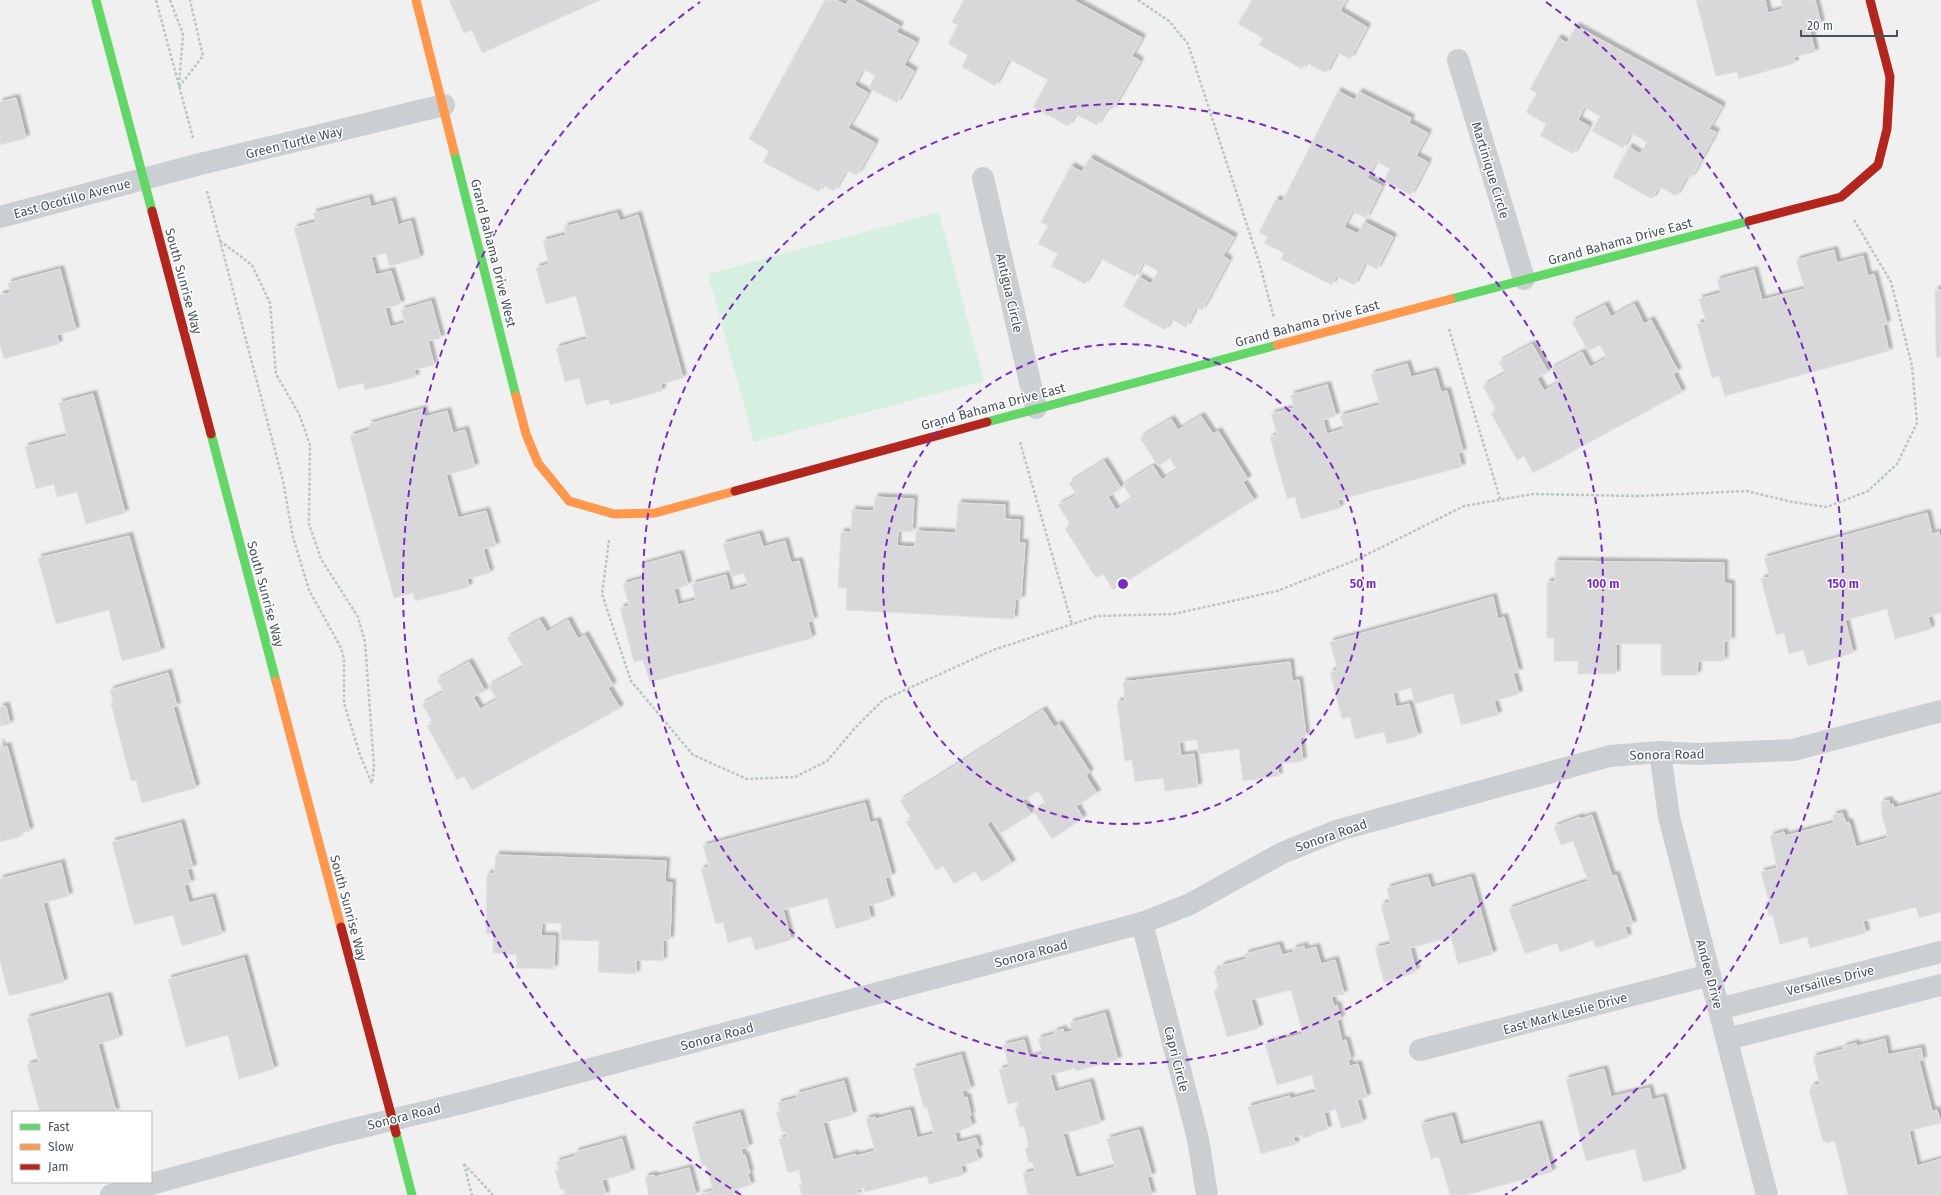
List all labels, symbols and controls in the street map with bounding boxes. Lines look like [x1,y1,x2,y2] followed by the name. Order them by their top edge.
[1801,12,1897,38] scale bar
[1807,19,1833,33] text: 20 m
[1469,120,1512,220] street label: Martinique Circle
[244,123,345,162] street label: Green Turtle Way
[12,176,132,221] street label: East Ocotillo Avenue
[468,177,519,329] street label: Grand Bahama Drive West
[1546,215,1694,268] street label: Grand Bahama Drive East
[162,226,205,336] street label: South Sunrise Way
[993,252,1026,334] street label: Antigua Circle
[1233,297,1381,350] street label: Grand Bahama Drive East
[919,380,1067,433] street label: Grand Bahama Drive East
[244,539,287,649] street label: South Sunrise Way
[1116,577,1130,591] centre of rings
[1350,577,1376,591] text: 50 m
[1587,577,1619,591] text: 100 m
[1827,577,1859,591] text: 150 m
[1629,746,1705,763] street label: Sonora Road
[1293,816,1369,855] street label: Sonora Road
[327,853,370,963] street label: South Sunrise Way
[993,937,1069,970] street label: Sonora Road
[1693,938,1726,1010] street label: Andee Drive
[1785,962,1876,999] street label: Versailles Drive
[1501,990,1629,1037] street label: East Mark Leslie Drive
[679,1020,755,1053] street label: Sonora Road
[1161,1025,1192,1093] street label: Capri Circle
[366,1100,442,1133] street label: Sonora Road
[12,1111,152,1183] legend
[48,1120,70,1134] text: Fast
[48,1140,74,1154] text: Slow
[48,1160,68,1174] text: Jam

